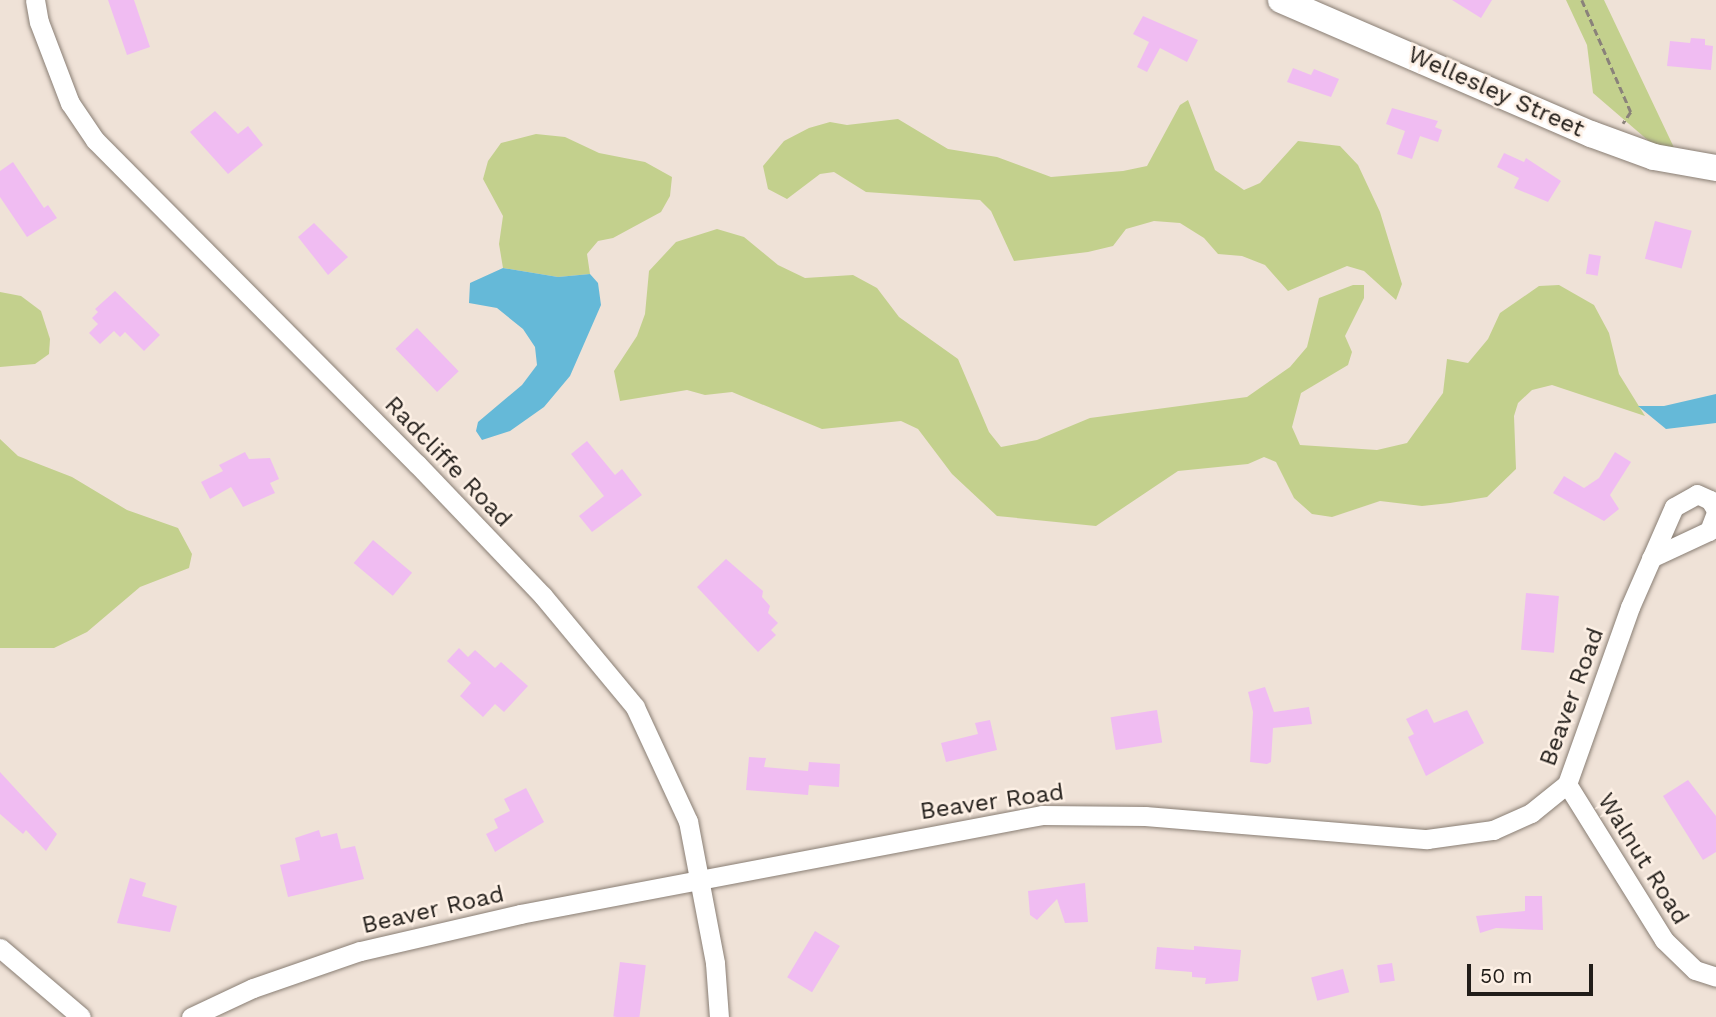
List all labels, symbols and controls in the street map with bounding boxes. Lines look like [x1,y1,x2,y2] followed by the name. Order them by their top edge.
[1403,40,1589,144] street label: Wellesley Street
[378,391,518,533] street label: Radcliffe Road
[1534,624,1610,770] street label: Beaver Road
[918,778,1066,826] street label: Beaver Road
[1591,788,1695,930] street label: Walnut Road
[359,880,507,940] street label: Beaver Road
[1471,950,1597,994] scale bar
[1480,963,1532,988] text: 50 m

